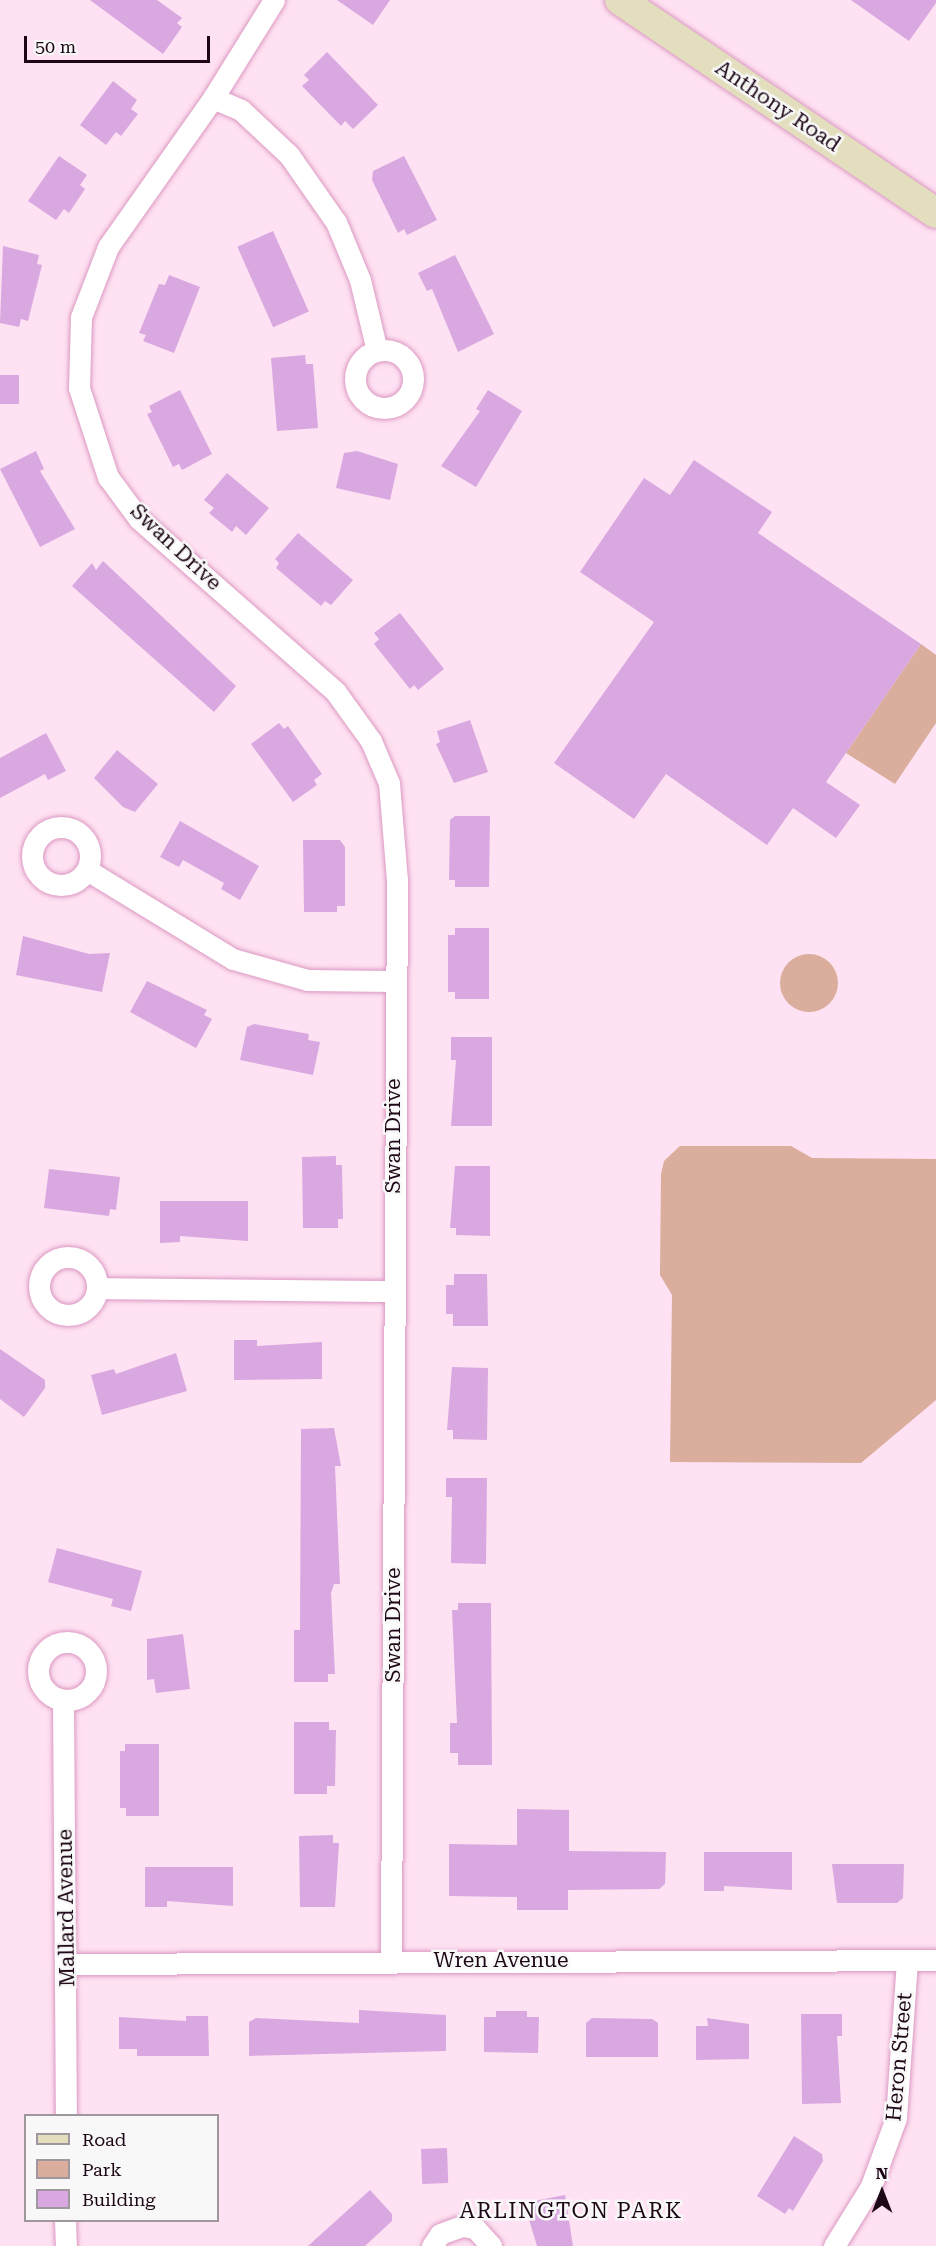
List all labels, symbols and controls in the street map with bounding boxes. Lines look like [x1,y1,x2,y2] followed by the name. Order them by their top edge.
[27,24,213,62] scale bar
[35,36,76,57] text: 50 m
[711,55,845,157] street label: Anthony Road
[125,498,227,596] street label: Swan Drive
[380,1078,406,1194] street label: Swan Drive
[380,1567,406,1683] street label: Swan Drive
[52,1829,80,1987] street label: Mallard Avenue
[434,1947,568,1973] street label: Wren Avenue
[881,1992,917,2122] street label: Heron Street
[24,2114,219,2222] legend
[82,2129,126,2150] text: Road
[82,2159,122,2180] text: Park
[852,2162,912,2222] north arrow
[876,2164,888,2183] text: N
[82,2189,156,2210] text: Building
[460,2198,682,2224] district label: ARLINGTON PARK

